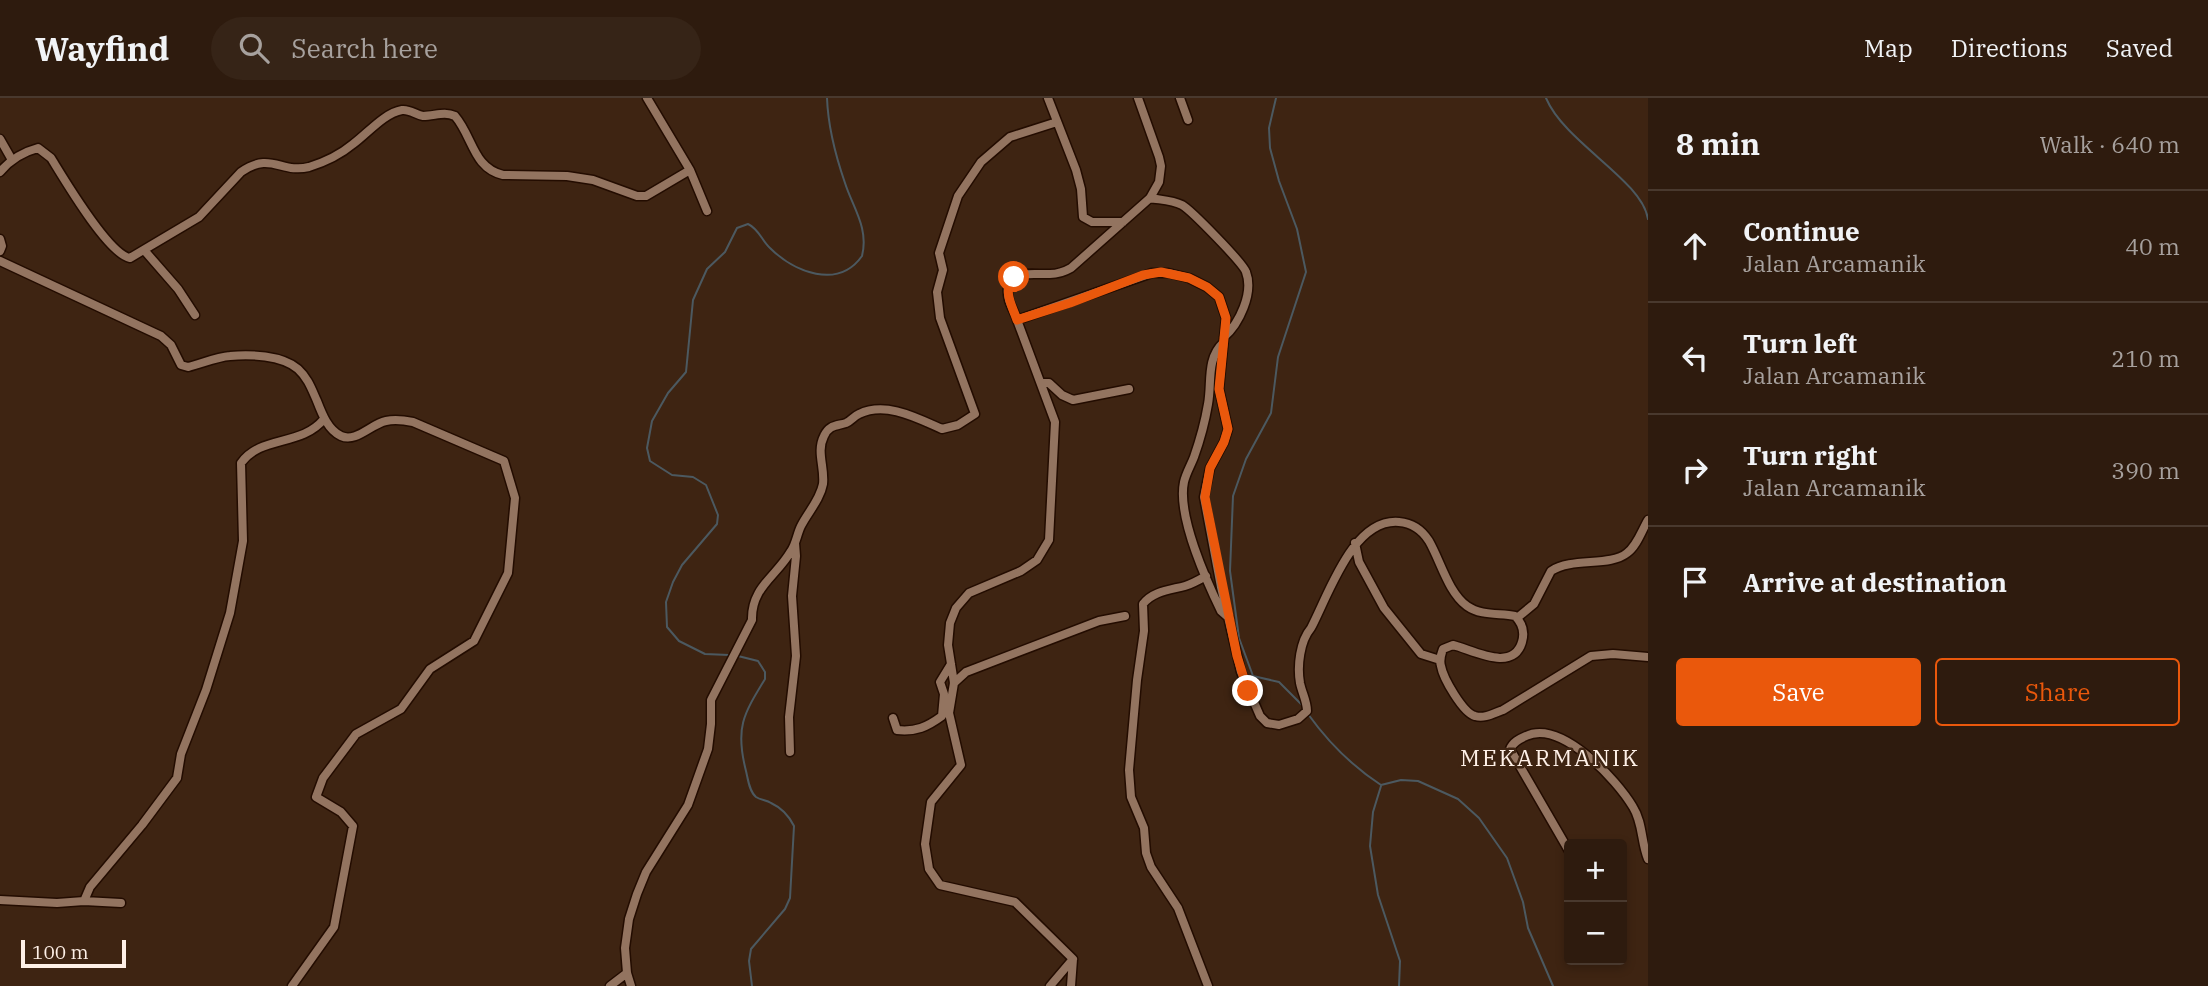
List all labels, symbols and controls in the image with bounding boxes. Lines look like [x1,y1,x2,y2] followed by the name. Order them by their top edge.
[211,17,701,80] search box
[35,27,169,70] text: Wayfind
[235,29,273,67] icon: search
[291,31,438,65] text: Search here
[1864,32,1913,64] text: Map
[1951,32,2068,64] text: Directions
[2106,32,2173,64] text: Saved
[1676,124,1760,163] text: 8 min
[2039,129,2180,159] text: Walk · 640 m
[1743,214,1860,248] text: Continue
[1676,227,1714,265] icon: ahead
[2125,231,2180,261] text: 40 m
[1743,248,1926,278] text: Jalan Arcamanik
[998,261,1029,292] route start
[1743,326,1857,360] text: Turn left
[1676,339,1714,377] icon: left
[2111,343,2180,373] text: 210 m
[1743,360,1926,390] text: Jalan Arcamanik
[1743,438,1877,472] text: Turn right
[1676,451,1714,489] icon: right
[2111,455,2180,485] text: 390 m
[1743,472,1926,502] text: Jalan Arcamanik
[1676,563,1714,601] icon: arrive
[1743,565,2007,599] text: Arrive at destination
[1676,658,1921,726] button: Save
[1935,658,2180,726] button: Share
[1232,675,1263,706] route end
[1460,742,1640,772] district label: MEKARMANIK
[1564,839,1627,965] map controls
[1564,839,1627,902] button: +
[1564,902,1627,965] button: −
[21,937,126,969] scale bar
[32,940,89,964] text: 100 m

